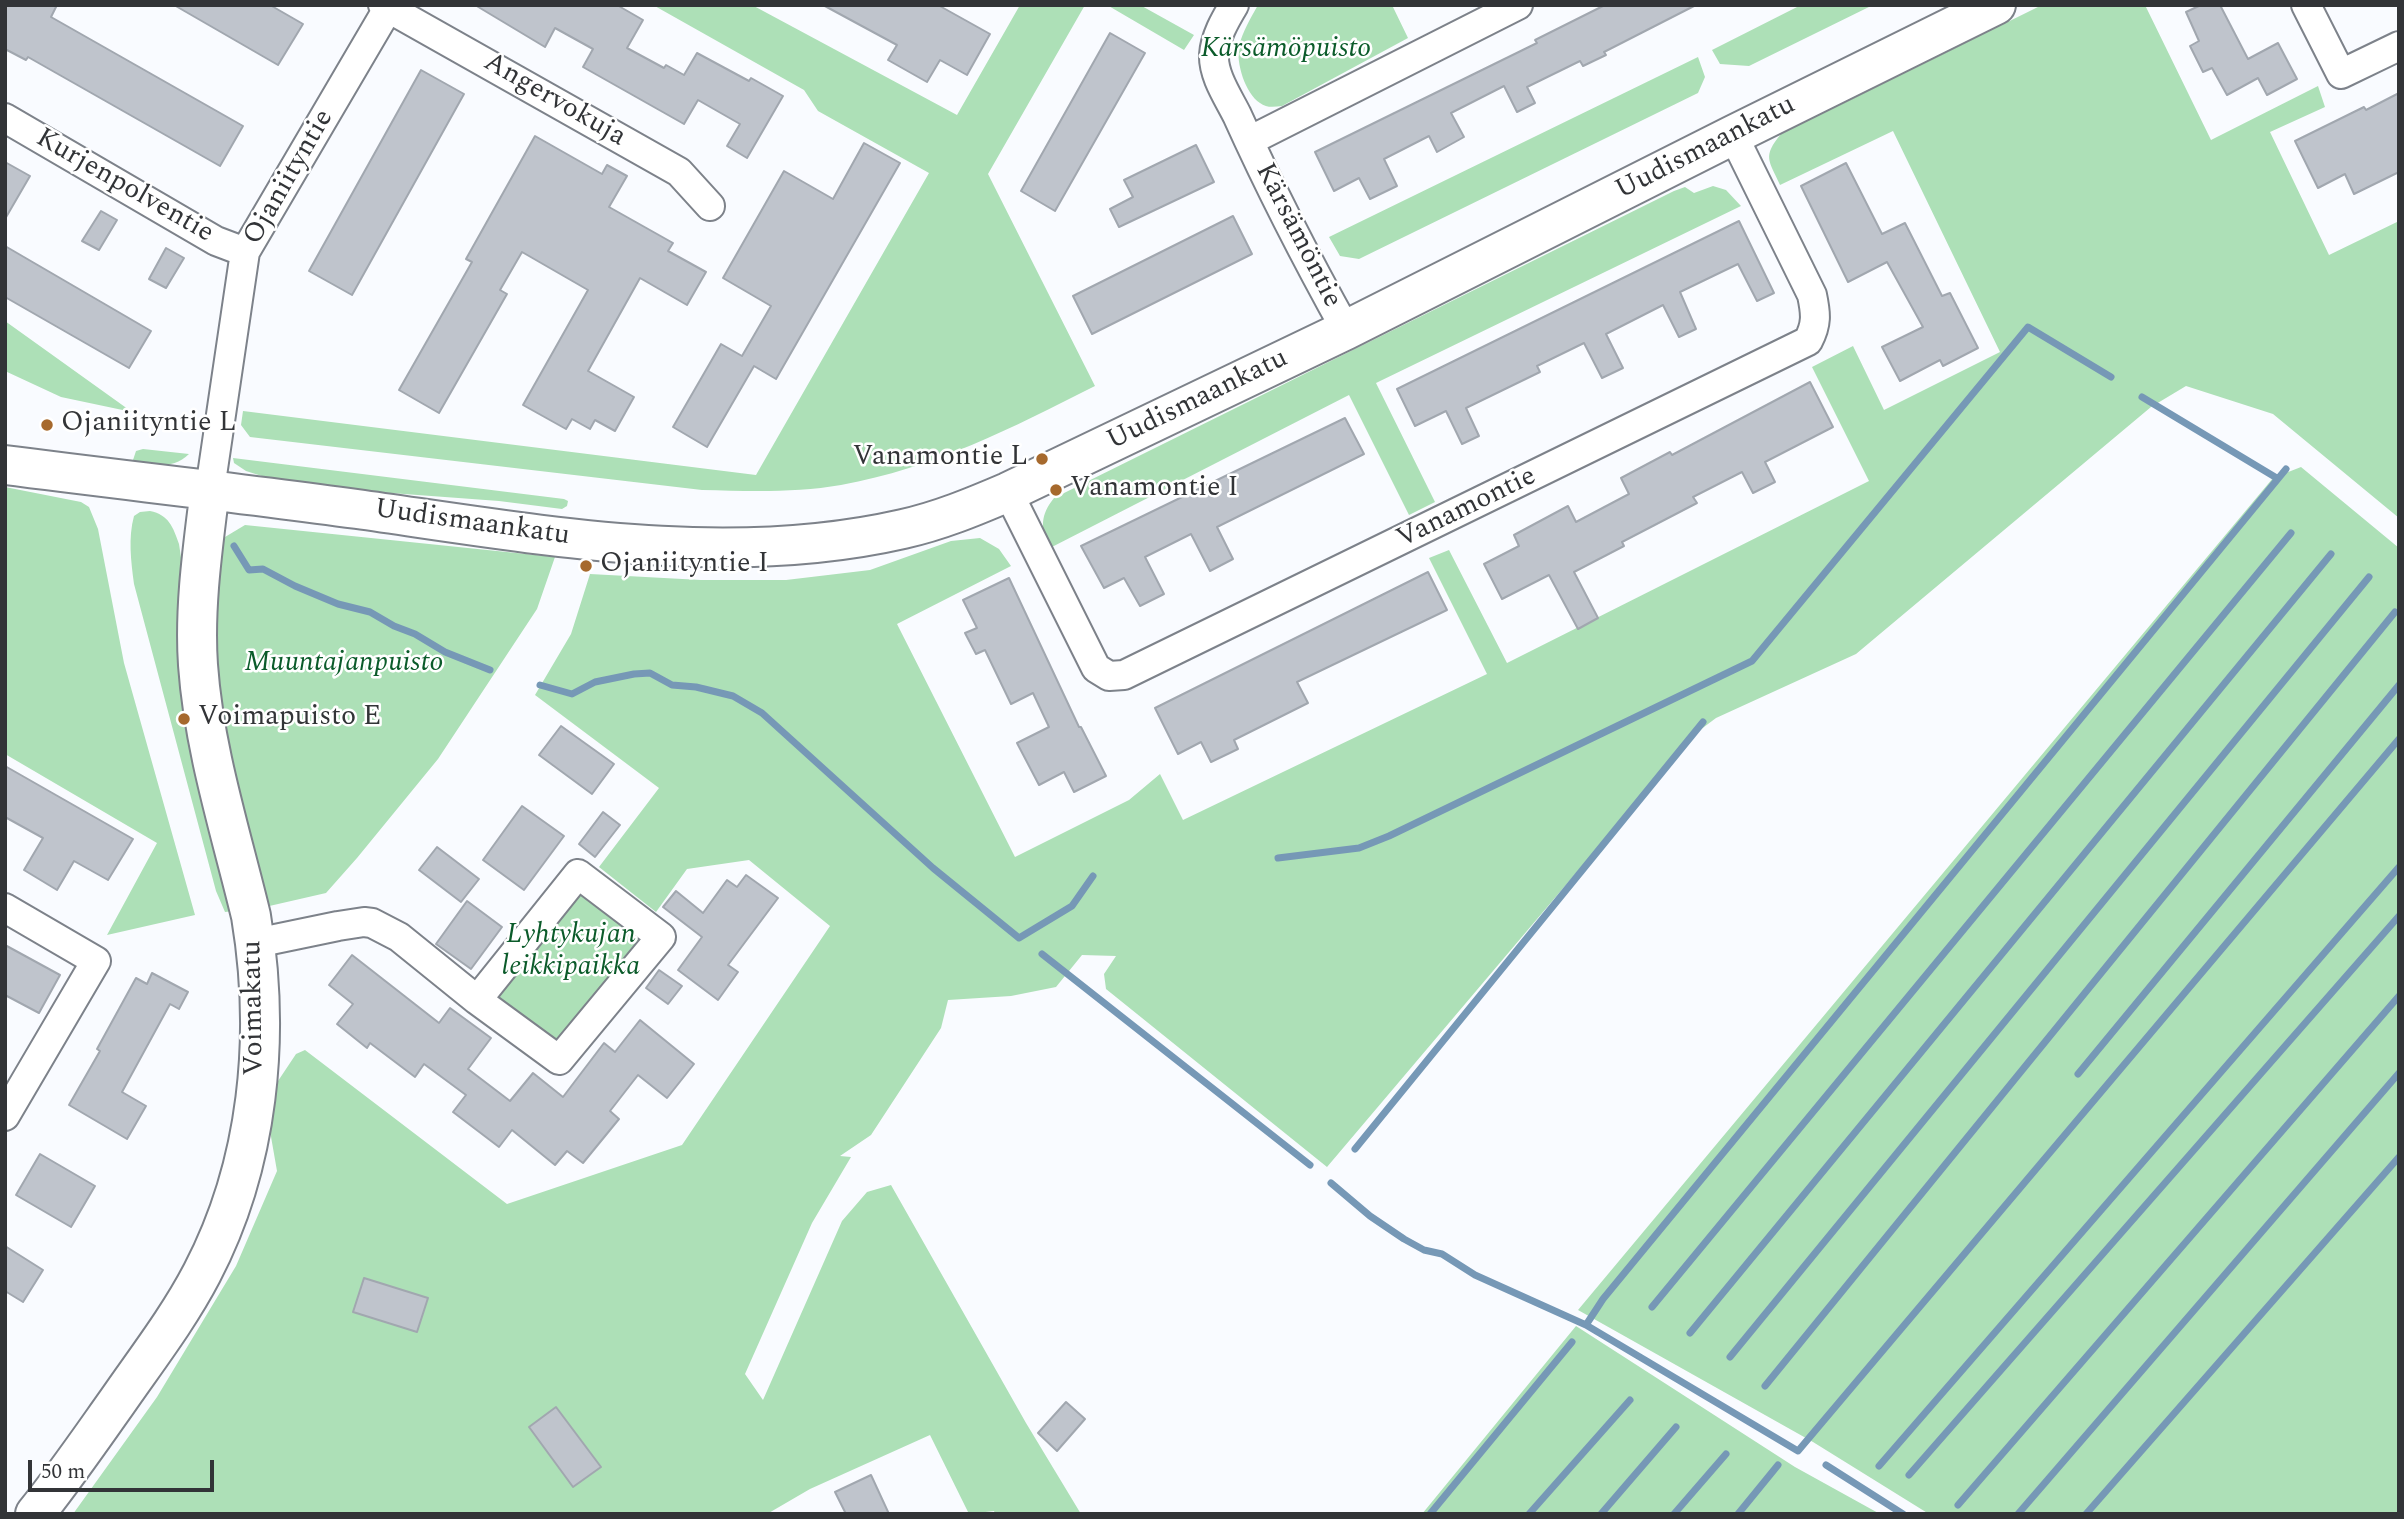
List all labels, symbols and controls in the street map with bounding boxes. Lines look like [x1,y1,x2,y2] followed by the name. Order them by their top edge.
[1201,34,1371,68] park label: Kärsämöpuisto
[477,47,631,155] street label: Angervokuja
[1611,89,1801,209] street label: Uudismaankatu
[238,104,342,252] street label: Ojaniityntie
[29,123,219,251] street label: Kurjenpolventie
[1246,158,1348,314] street label: Kärsämöntie
[1102,343,1294,459] street label: Uudismaankatu
[61,408,236,442] place label: Ojaniityntie L
[39,417,55,433] marker: Ojaniityntie L
[853,442,1028,476] place label: Vanamontie L
[1034,451,1050,467] marker: Vanamontie L
[1392,461,1542,557] street label: Vanamontie
[1070,473,1239,507] place label: Vanamontie I
[1048,482,1064,498] marker: Vanamontie I
[372,494,572,554] street label: Uudismaankatu
[600,549,769,583] place label: Ojaniityntie I
[578,558,594,574] marker: Ojaniityntie I
[245,648,443,682] park label: Muuntajanpuisto
[198,702,381,736] place label: Voimapuisto E
[176,711,192,727] marker: Voimapuisto E
[502,920,640,986] park label: Lyhtykujan leikkipaikka
[237,940,273,1076] street label: Voimakatu
[32,1446,217,1490] scale bar
[41,1456,85,1488] text: 50 m

